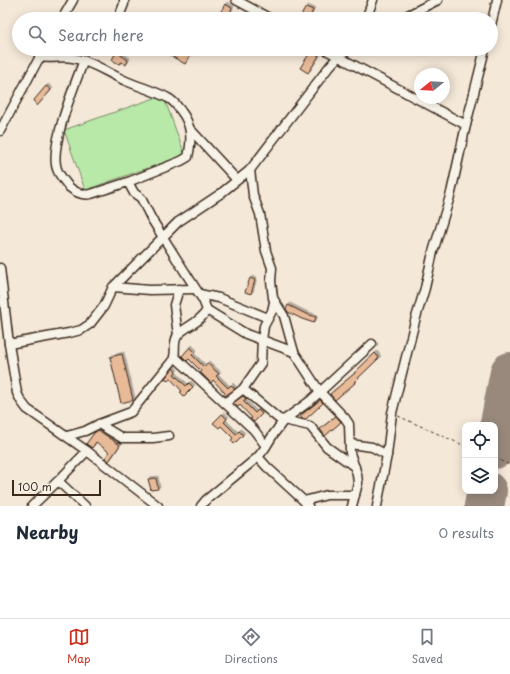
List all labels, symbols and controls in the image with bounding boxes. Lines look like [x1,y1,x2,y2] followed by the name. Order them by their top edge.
[12,12,498,56] search box
[26,23,48,45] icon: search
[58,23,144,46] text: Search here
[414,68,450,104] north arrow
[462,422,498,494] map controls
[462,422,498,458] button: locate
[462,458,498,494] button: layers
[12,478,101,497] scale bar
[18,478,52,495] text: 100 m
[16,519,78,545] text: Nearby
[439,523,494,542] text: 0 results
[67,626,90,667] tab: Map
[224,626,278,667] tab: Directions
[412,626,443,667] tab: Saved

